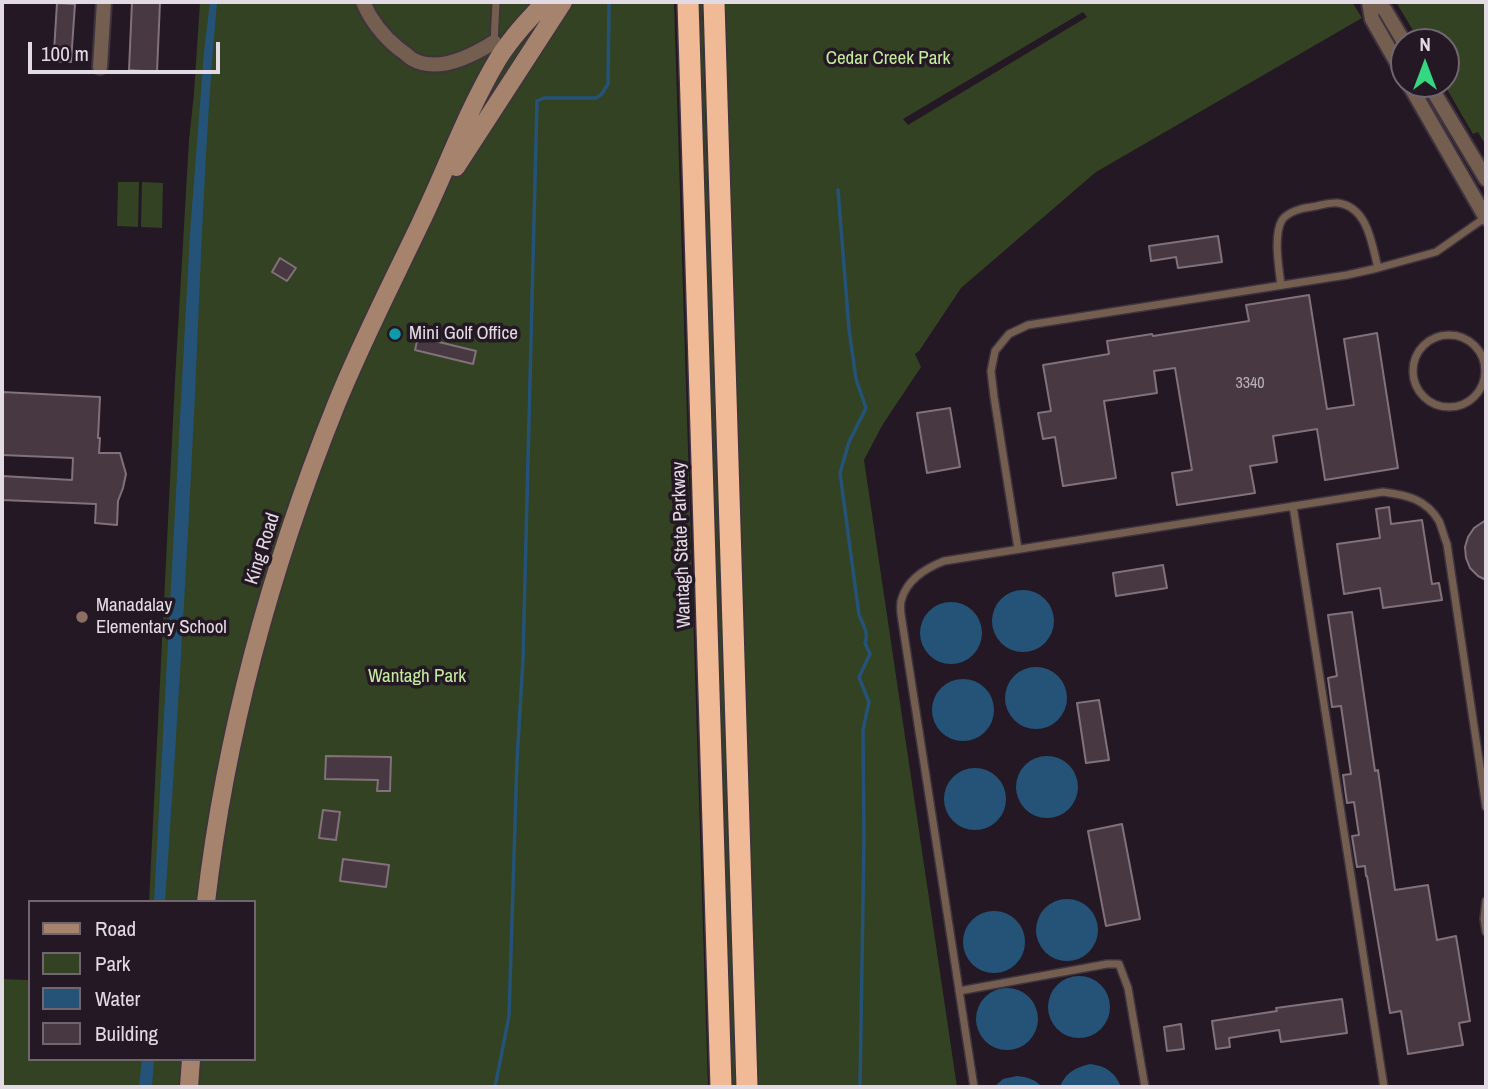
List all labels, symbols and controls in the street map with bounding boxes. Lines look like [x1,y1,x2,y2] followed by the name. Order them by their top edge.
[32,28,224,72] scale bar
[1390,28,1460,98] north arrow
[1419,31,1431,57] text: N
[41,39,89,68] text: 100 m
[826,48,950,70] park label: Cedar Creek Park
[409,323,518,345] place label: Mini Golf Office
[387,326,403,342] marker: Mini Golf Office
[1235,374,1265,394] house number: 3340
[668,461,696,629] street label: Wantagh State Parkway
[241,510,285,588] street label: King Road
[96,595,227,639] place label: Manadalay Elementary School
[74,609,90,625] marker: Manadalay Elementary School
[368,666,466,688] park label: Wantagh Park
[28,900,256,1061] legend
[95,914,136,943] text: Road
[95,949,130,978] text: Park
[95,984,140,1013] text: Water
[95,1019,158,1048] text: Building

